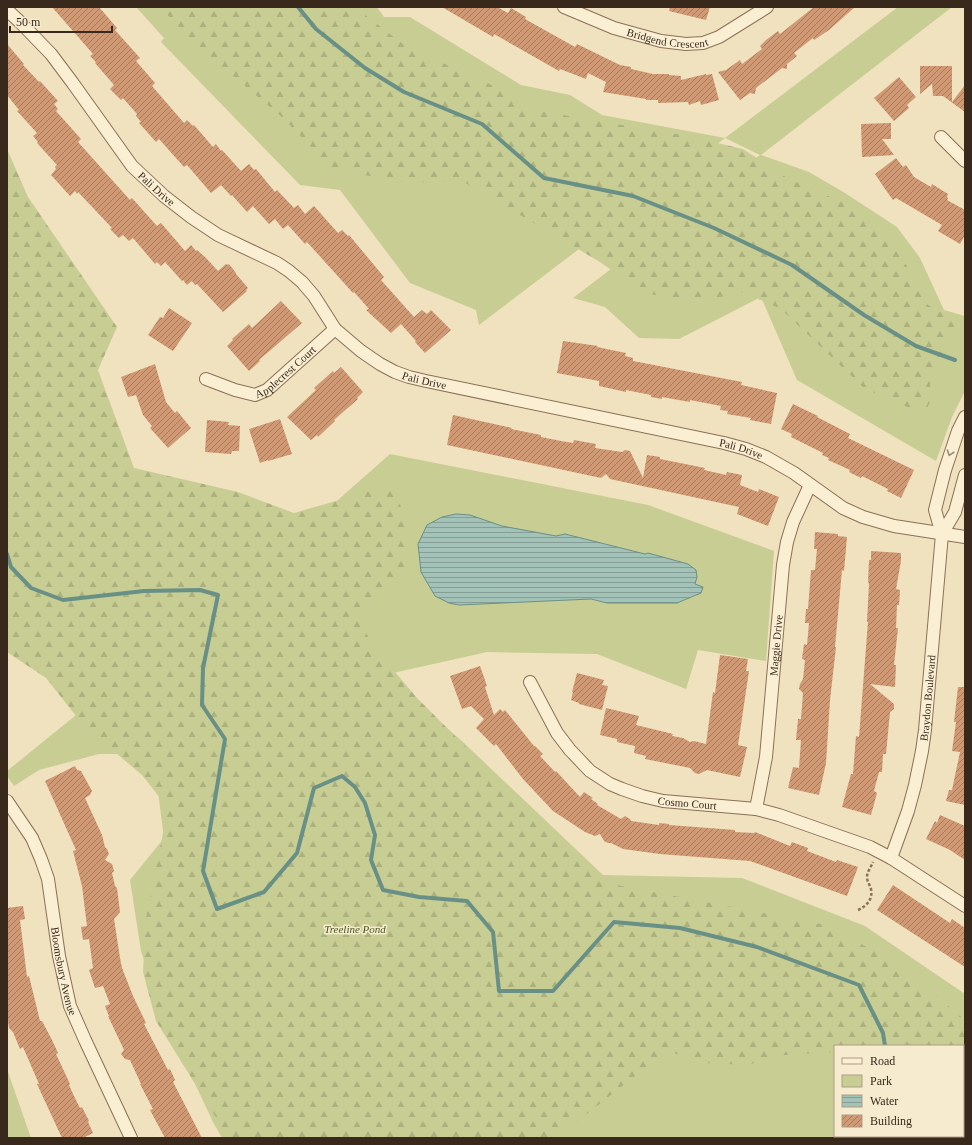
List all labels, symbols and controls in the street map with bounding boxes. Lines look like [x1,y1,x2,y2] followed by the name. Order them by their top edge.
[10,8,112,34] scale bar
[16,15,41,29] text: 50 m
[626,26,710,50] street label: Bridgend Crescent
[136,169,177,208] street label: Pali Drive
[253,343,318,400] street label: Applecrest Court
[401,369,448,391] street label: Pali Drive
[718,436,765,461] street label: Pali Drive
[947,449,955,456] one-way arrow
[767,614,785,677] street label: Maggie Drive
[917,654,938,742] street label: Braydon Boulevard
[657,794,717,812] street label: Cosmo Court
[324,923,386,935] park label: Treeline Pond
[49,926,79,1017] street label: Bloomsbury Avenue
[834,1045,964,1137] legend
[870,1054,895,1068] text: Road
[870,1074,892,1088] text: Park
[870,1094,898,1108] text: Water
[870,1114,912,1128] text: Building

